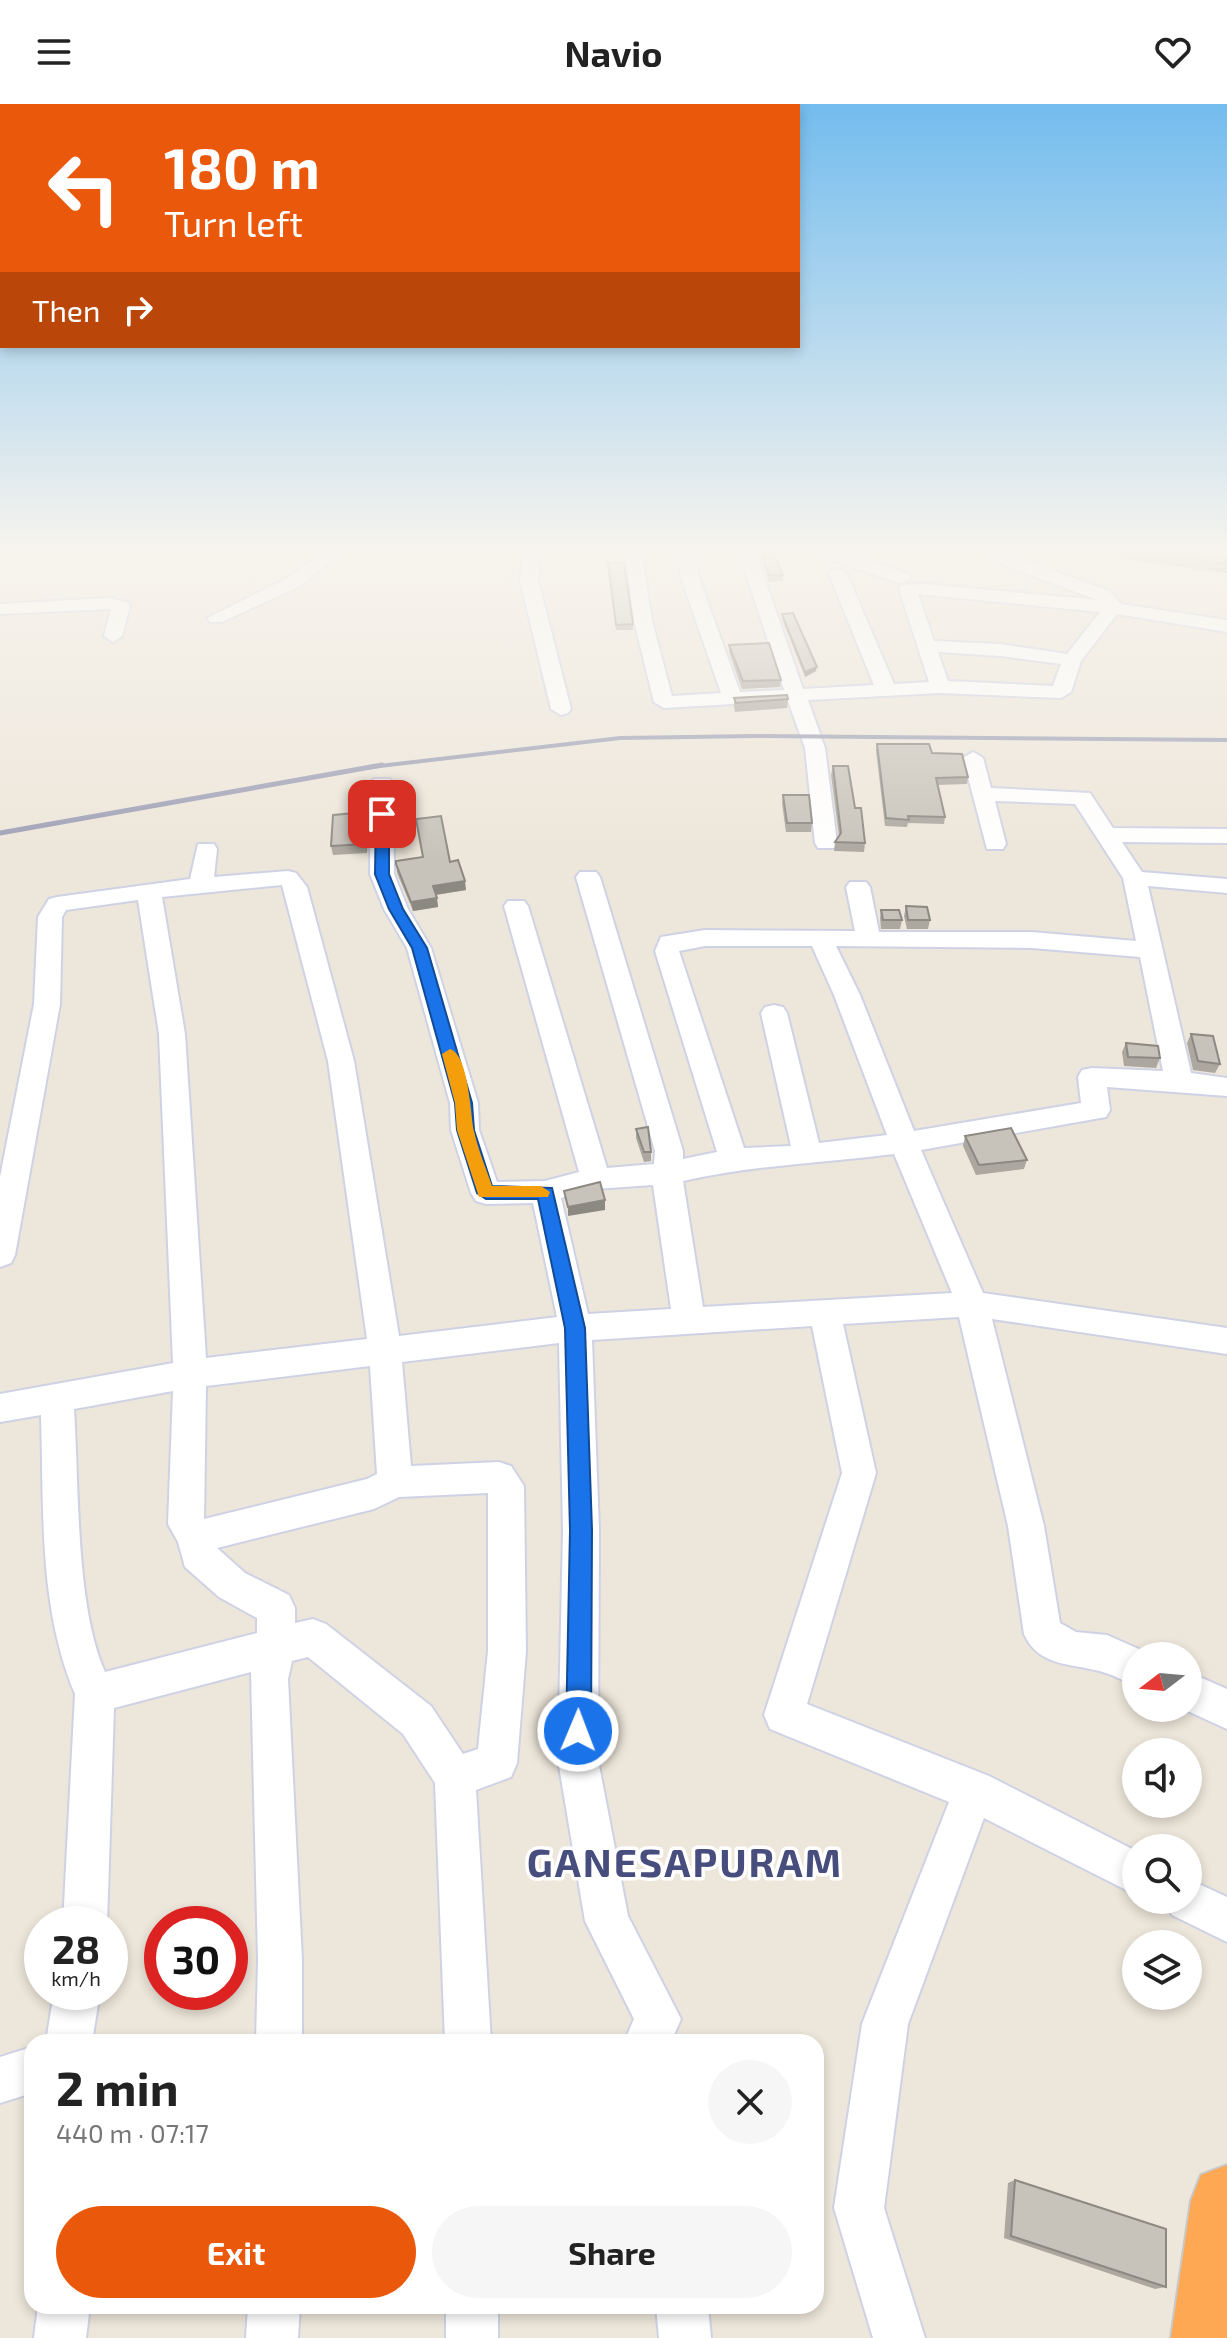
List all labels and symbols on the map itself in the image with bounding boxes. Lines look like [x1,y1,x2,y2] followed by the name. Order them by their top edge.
[348,780,416,848] pin
[1122,1642,1202,1722] north arrow
[536,1689,620,1773] position arrow
[527,1837,843,1885] district label: GANESAPURAM
[144,1906,248,2010] speed limit sign: 30

